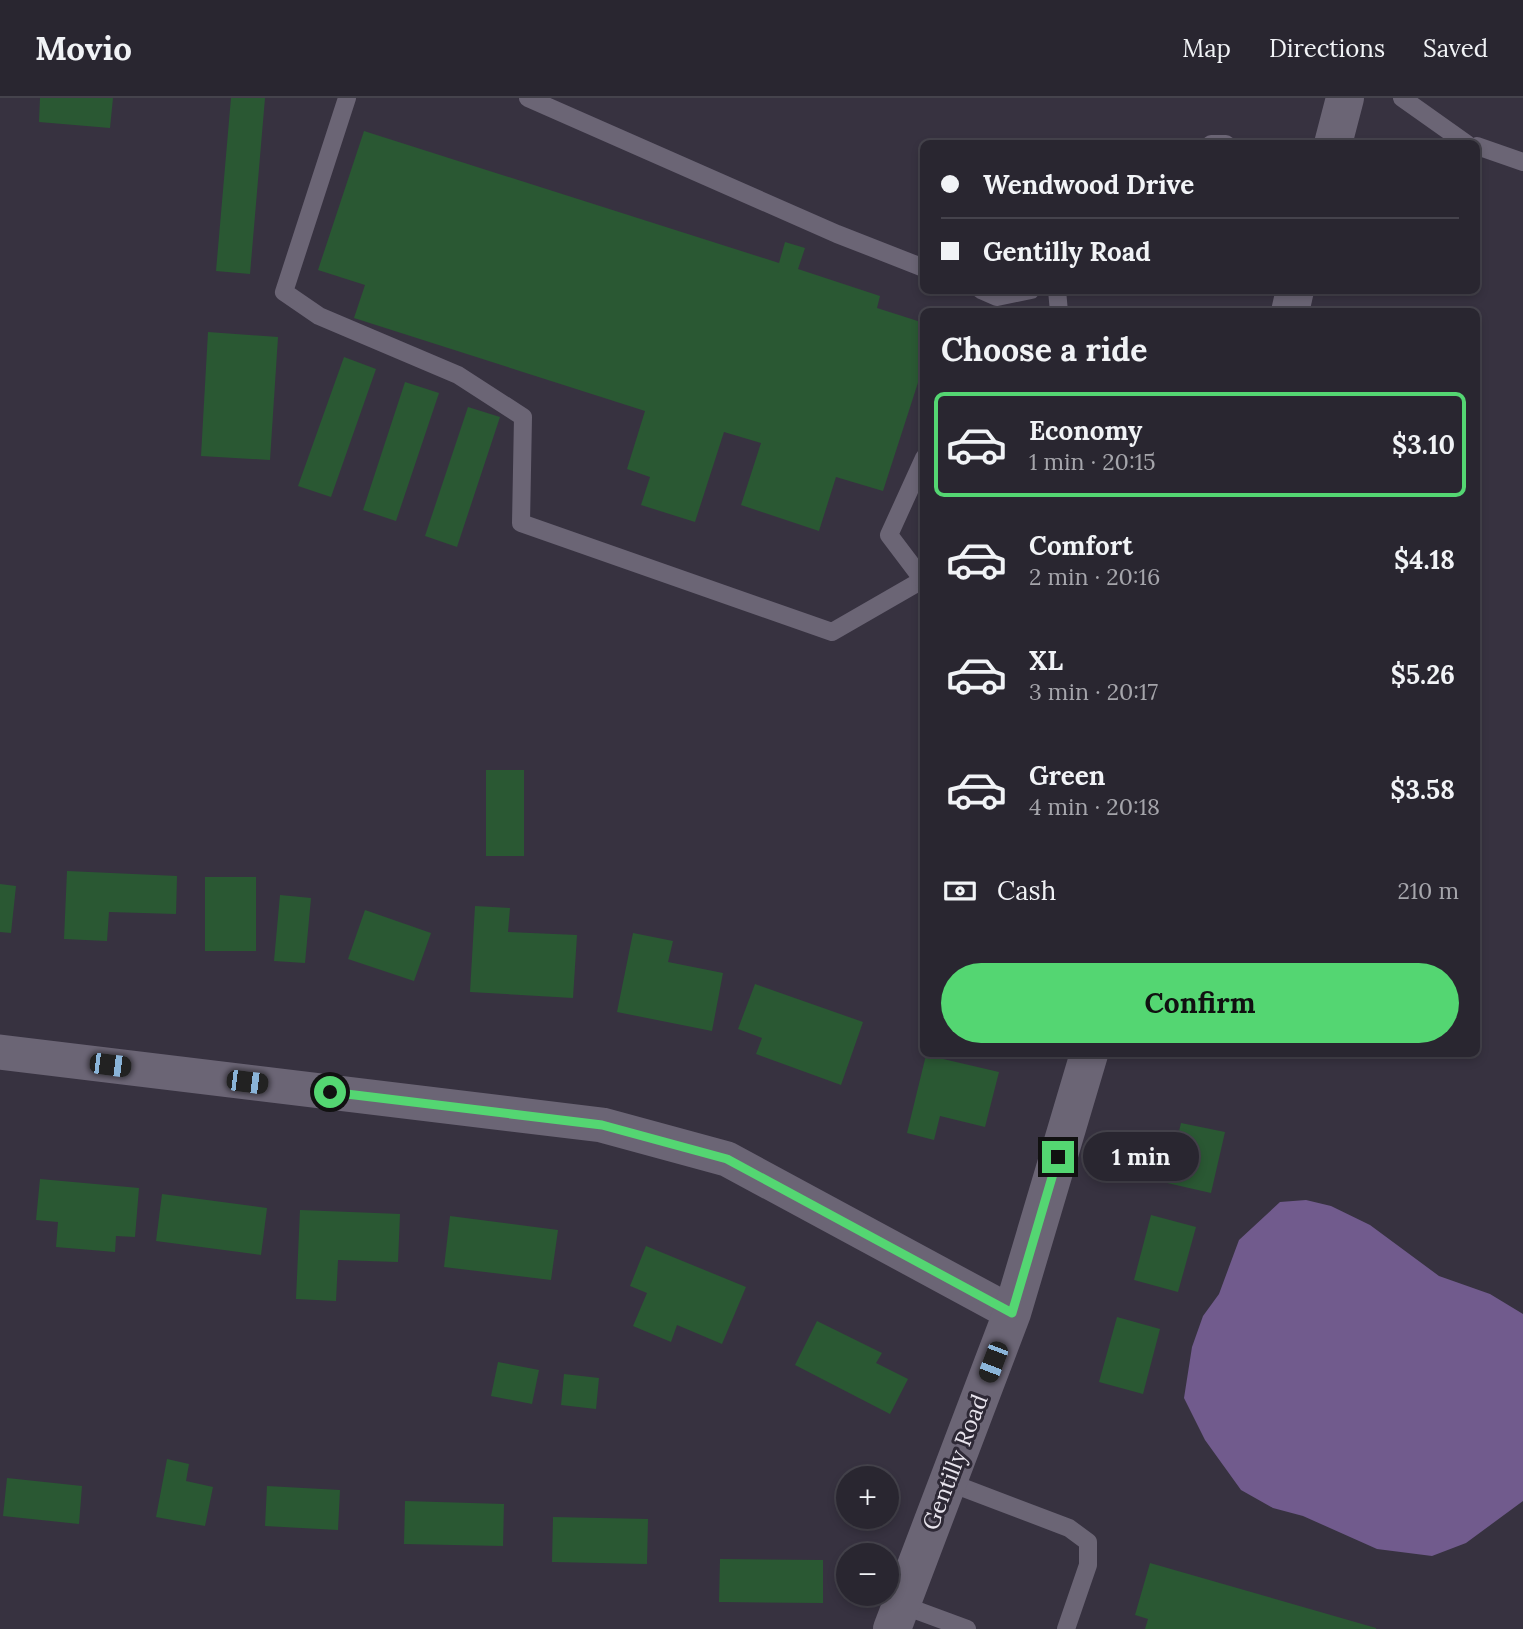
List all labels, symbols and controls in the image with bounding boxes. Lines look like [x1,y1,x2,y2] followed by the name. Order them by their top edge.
[35,27,132,69] text: Movio
[1182,33,1231,64] text: Map
[1269,33,1385,64] text: Directions
[1423,33,1488,64] text: Saved
[983,168,1194,201] text: Wendwood Drive
[983,235,1151,268] text: Gentilly Road
[941,329,1148,370] text: Choose a ride
[945,413,1008,476] icon: car
[1029,414,1142,447] text: Economy
[1392,428,1455,461] text: $3.10
[1029,447,1156,476] text: 1 min · 20:15
[945,528,1008,591] icon: car
[1029,529,1133,562] text: Comfort
[1394,543,1455,576] text: $4.18
[1029,562,1160,591] text: 2 min · 20:16
[945,643,1008,706] icon: car
[1029,644,1063,677] text: XL
[1391,658,1455,691] text: $5.26
[1029,677,1158,706] text: 3 min · 20:17
[945,758,1008,821] icon: car
[1029,759,1105,792] text: Green
[1390,773,1455,806] text: $3.58
[1029,792,1160,821] text: 4 min · 20:18
[941,872,979,910] icon: cash
[997,874,1056,907] text: Cash
[1397,876,1459,905] text: 210 m
[941,963,1459,1043] button: Confirm
[88,1052,133,1078] car
[225,1069,270,1095] car
[314,1076,346,1108] route start
[1082,1132,1198,1182] callout: 1 min
[1042,1141,1074,1173] route end
[1112,1142,1170,1171] text: 1 min
[976,1339,1011,1385] car
[915,1390,994,1534] street label: Gentilly Road
[836,1466,899,1606] map controls
[836,1466,899,1529] button: +
[836,1543,899,1606] button: −

